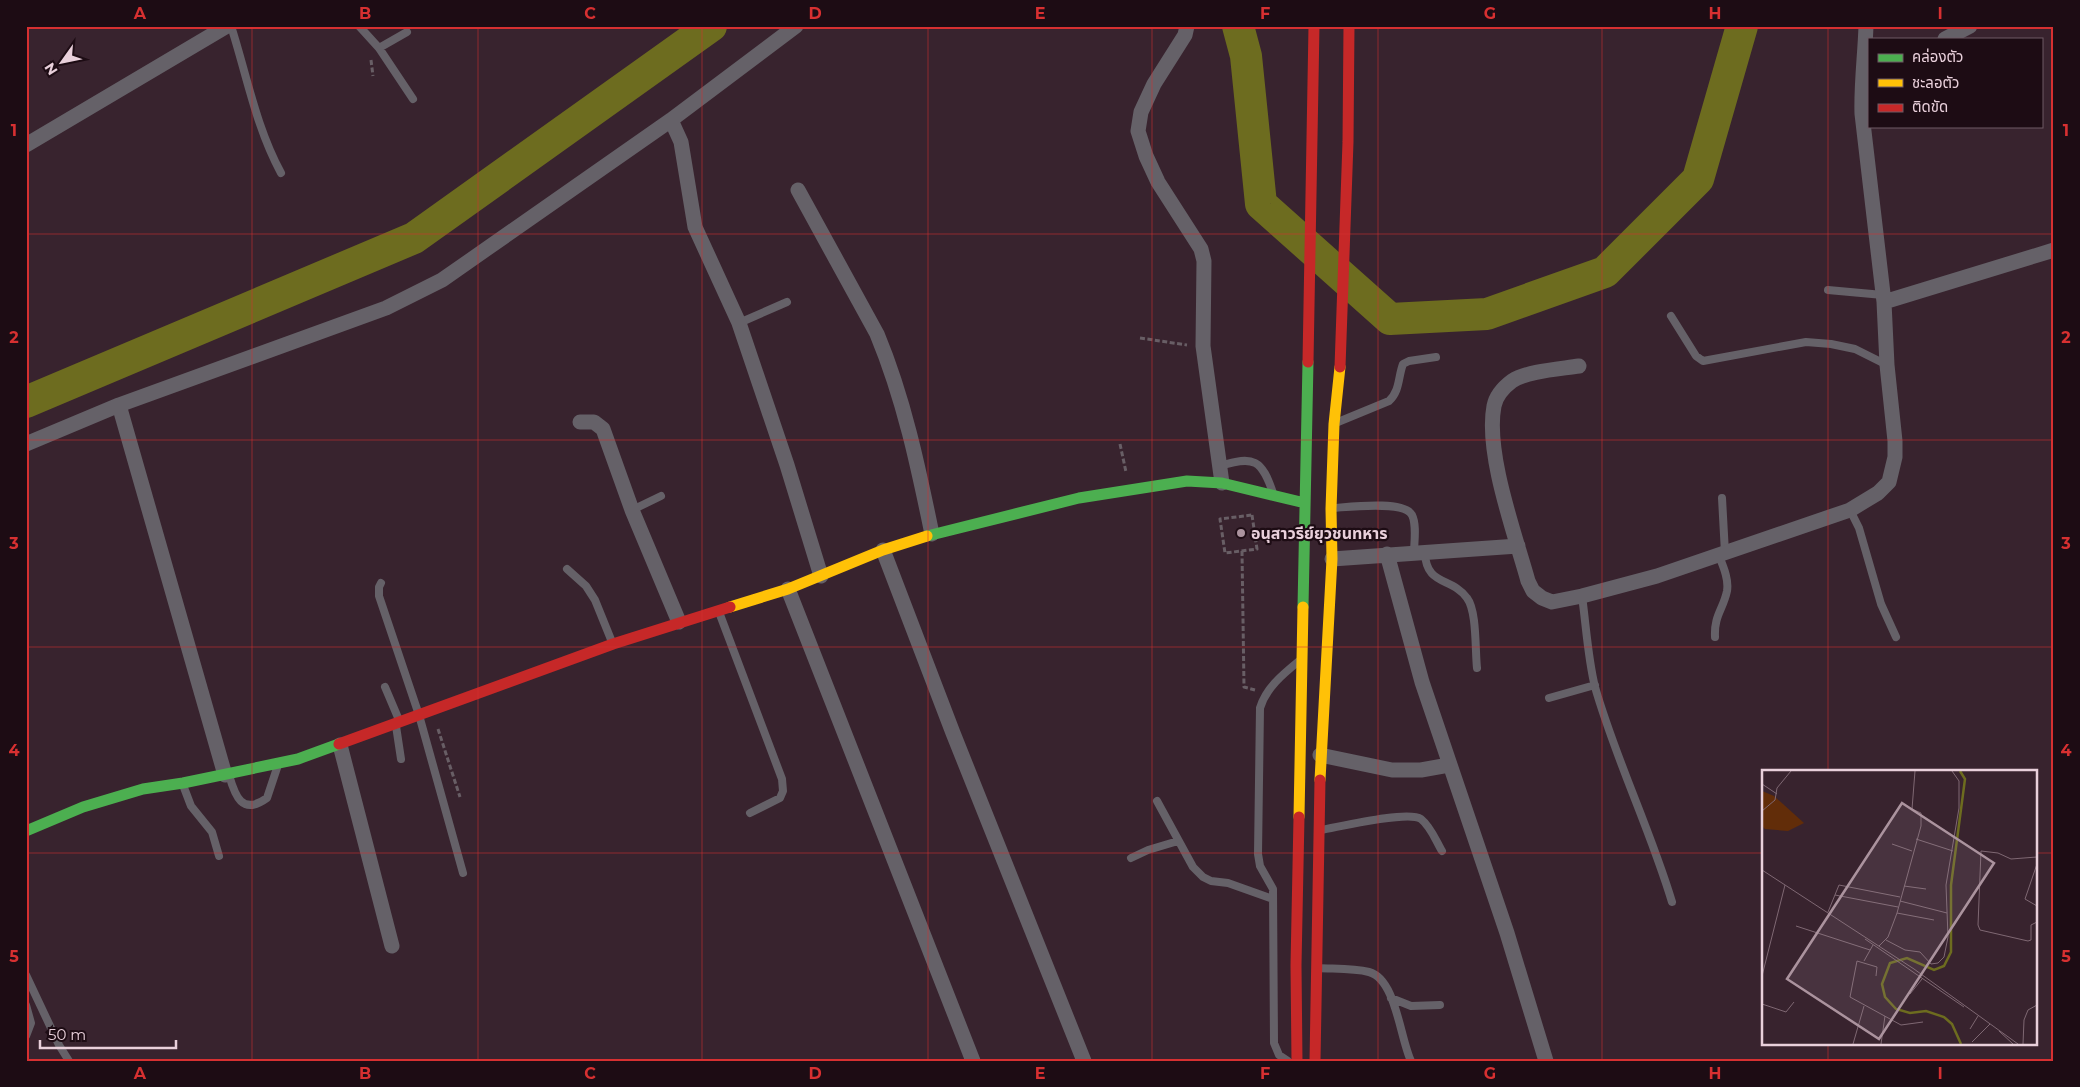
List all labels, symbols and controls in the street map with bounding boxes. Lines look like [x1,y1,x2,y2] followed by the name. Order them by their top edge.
[133,4,147,23] text: A
[359,4,371,23] text: B
[584,4,596,23] text: C
[808,4,822,23] text: D
[1035,4,1045,23] text: E
[1260,4,1270,23] text: F
[1484,4,1496,23] text: G
[1709,4,1721,23] text: H
[1937,4,1943,23] text: I
[38,38,88,88] north arrow
[1868,38,2042,128] legend
[1912,47,1963,66] text: คล่องตัว
[40,59,62,79] text: N
[1912,73,1959,92] text: ชะลอตัว
[1912,97,1948,116] text: ติดขัด
[11,121,17,140] text: 1
[2063,121,2069,140] text: 1
[9,328,19,347] text: 2
[2061,328,2071,347] text: 2
[1251,524,1387,543] place label: อนุสาวรีย์ยุวชนทหาร
[1235,527,1247,539] marker: อนุสาวรีย์ยุวชนทหาร
[8,534,19,553] text: 3
[2060,534,2071,553] text: 3
[8,741,20,760] text: 4
[2060,741,2072,760] text: 4
[1762,770,2038,1044] inset map
[9,947,19,966] text: 5
[2061,947,2071,966] text: 5
[40,1017,176,1049] scale bar
[48,1025,86,1044] text: 50 m
[133,1064,147,1083] text: A
[359,1064,371,1083] text: B
[584,1064,596,1083] text: C
[808,1064,822,1083] text: D
[1035,1064,1045,1083] text: E
[1260,1064,1270,1083] text: F
[1484,1064,1496,1083] text: G
[1709,1064,1721,1083] text: H
[1937,1064,1943,1083] text: I

